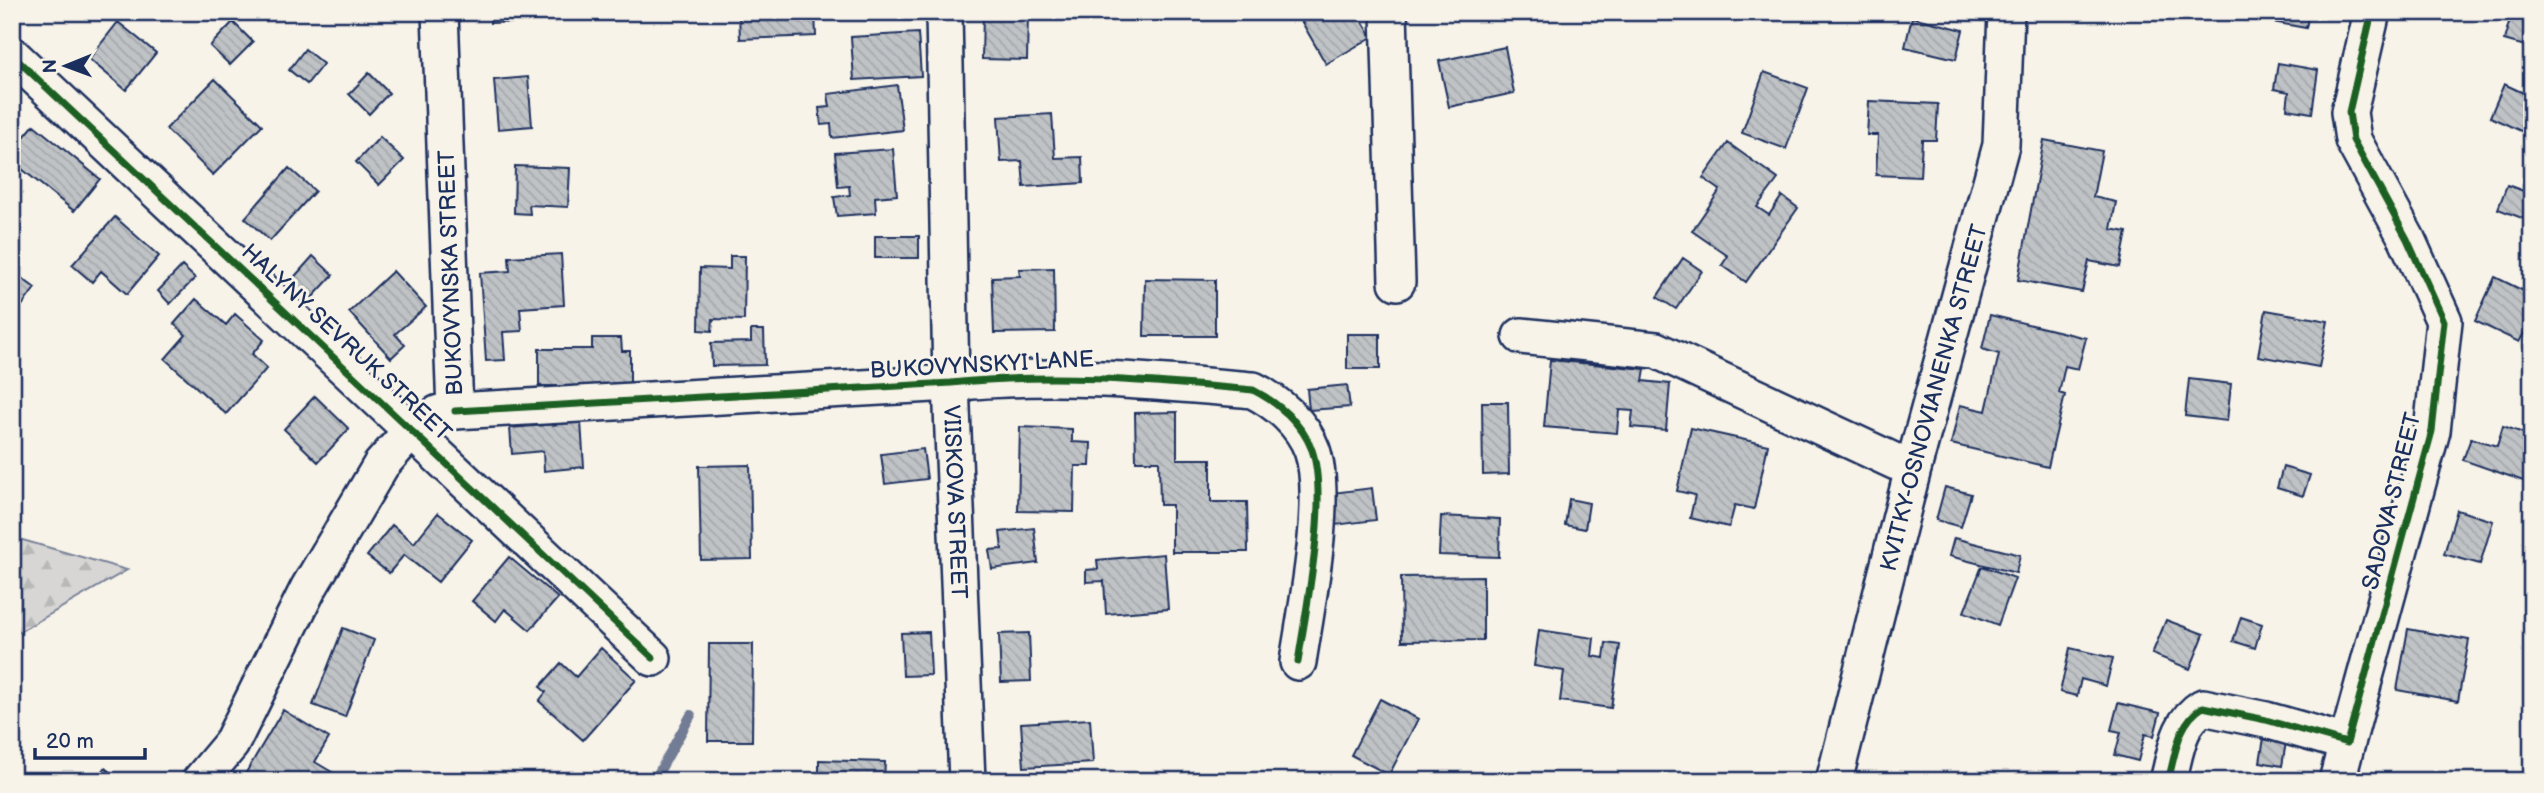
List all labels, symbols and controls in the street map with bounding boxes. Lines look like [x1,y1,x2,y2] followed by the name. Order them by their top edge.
[32,32,102,102] north arrow
[39,59,62,74] text: N
[433,150,469,396] street label: BUKOVYNSKA STREET
[1875,221,1994,574] street label: KVITKY-OSNOVIANENKA STREET
[236,238,457,447] street label: HALYNY SEVRUK STREET
[869,345,1095,385] street label: BUKOVYNSKYI LANE
[937,404,973,600] street label: VIISKOVA STREET
[2356,410,2428,593] street label: SADOVA STREET
[35,716,145,760] scale bar
[46,729,94,754] text: 20 m

